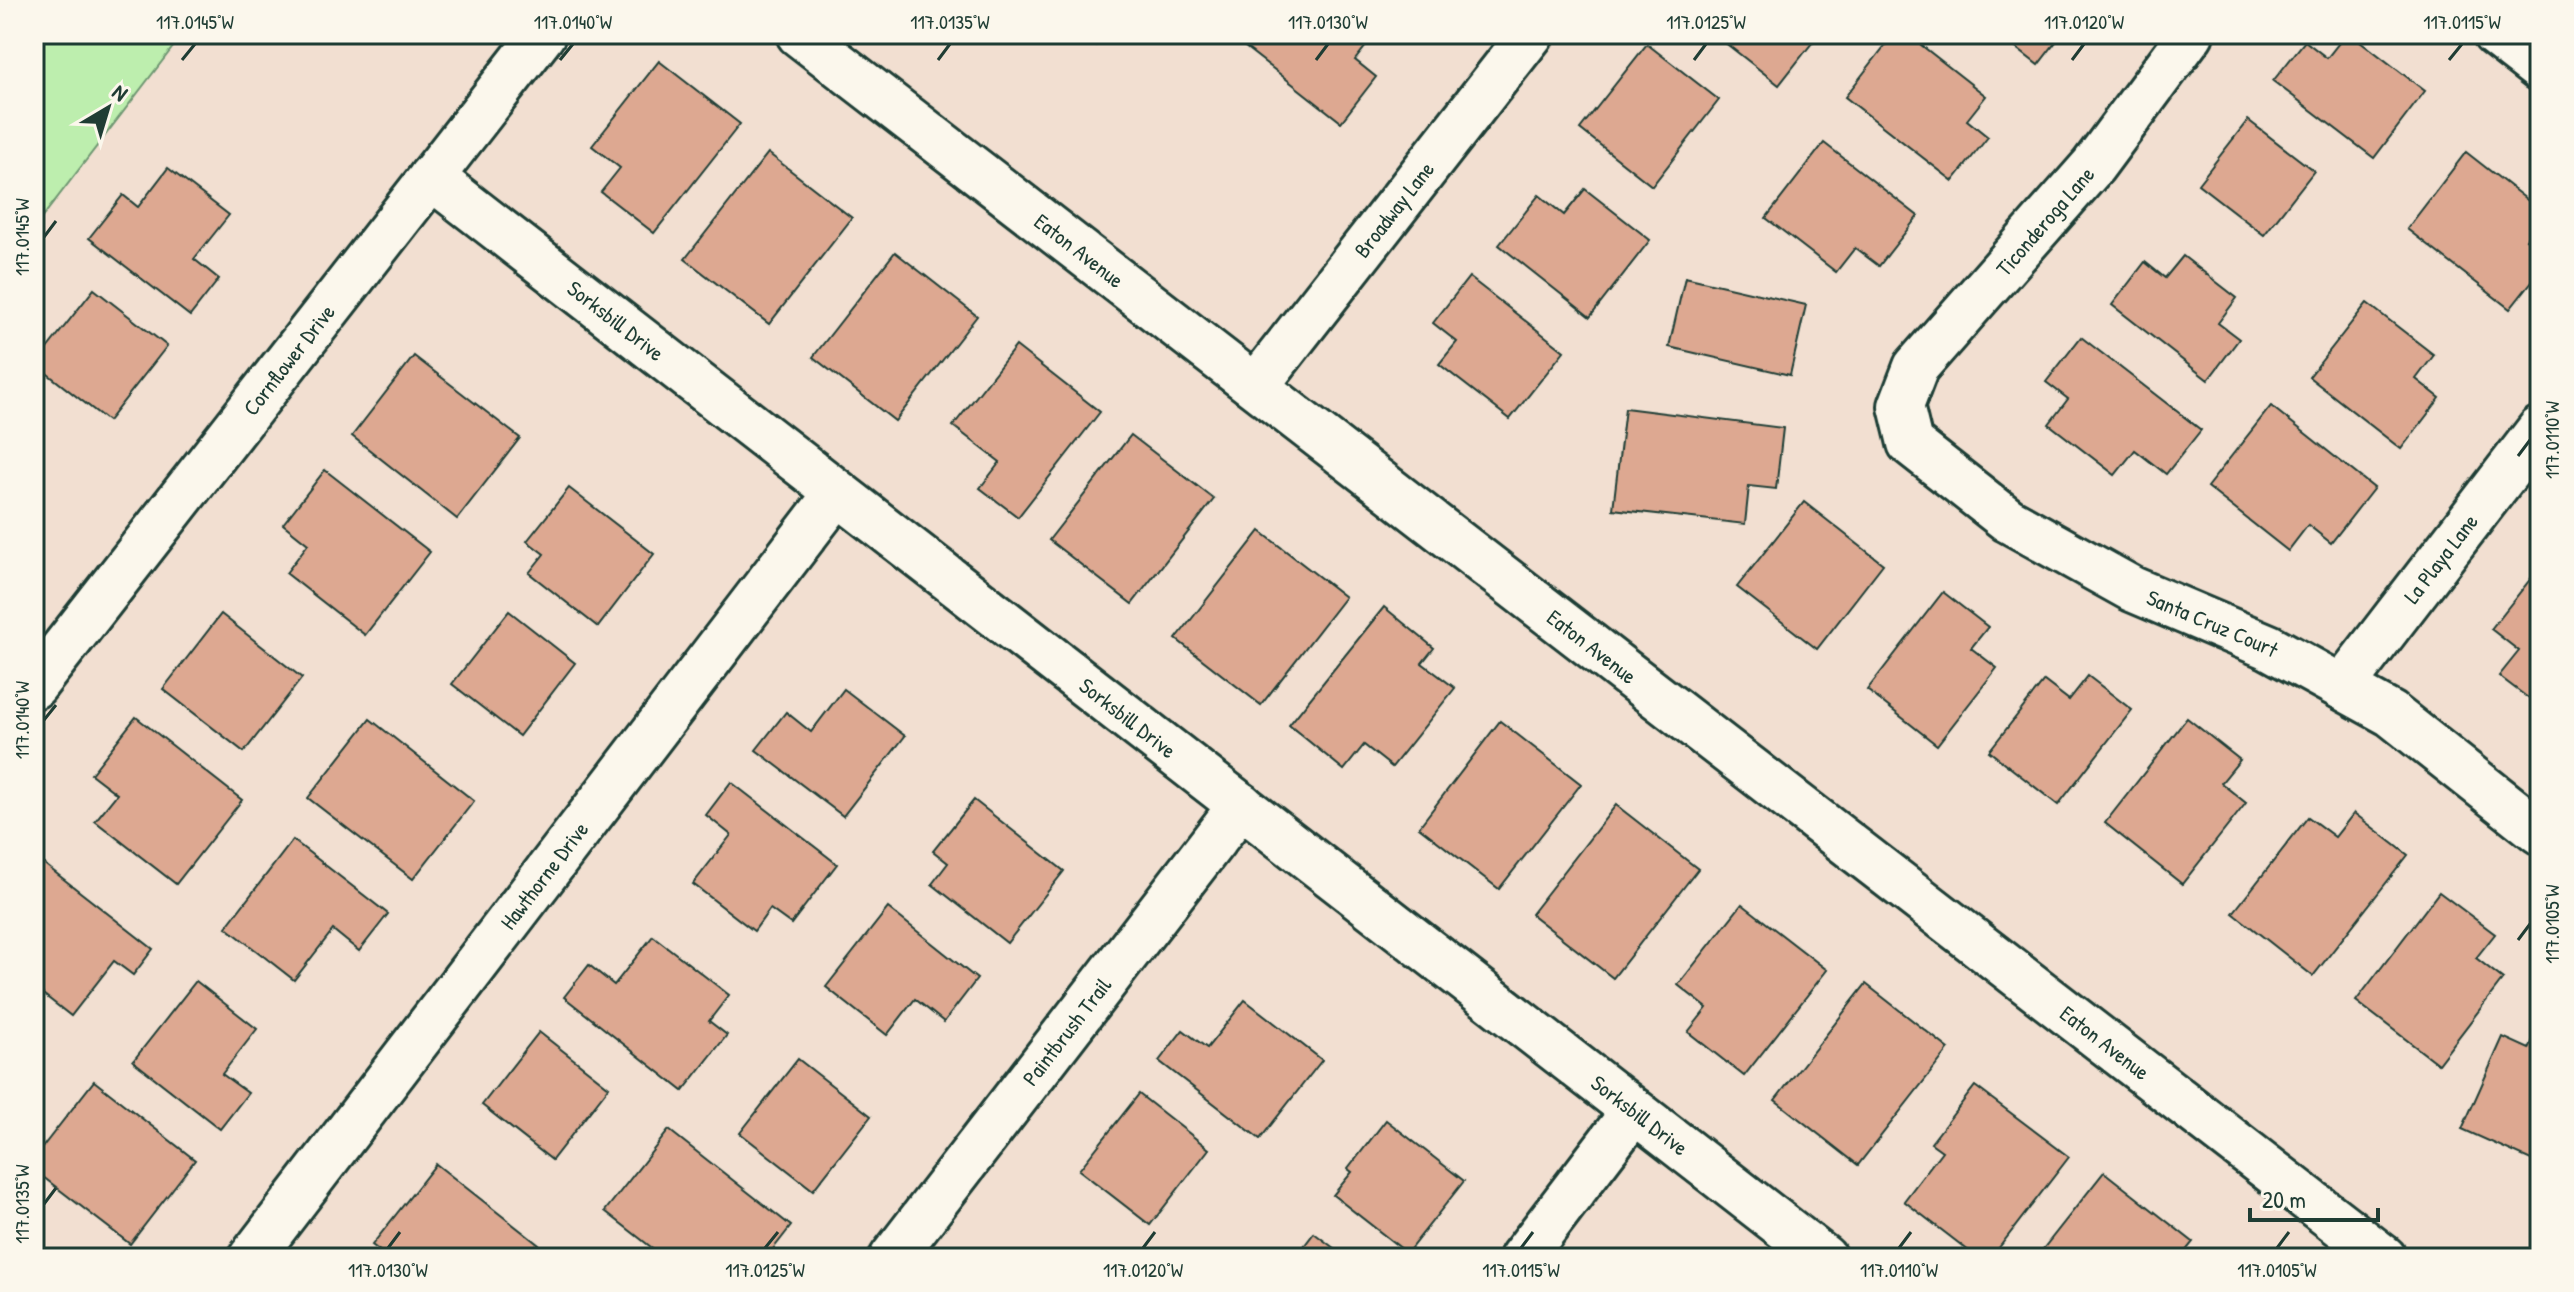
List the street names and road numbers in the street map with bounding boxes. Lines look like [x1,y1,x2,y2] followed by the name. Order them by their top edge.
[1347,155,1441,264] street label: Broadway Lane
[1989,160,2101,282] street label: Ticonderoga Lane
[1028,206,1130,295] street label: Eaton Avenue
[561,273,671,368] street label: Sorksbill Drive
[236,298,342,422] street label: Cornflower Drive
[2397,507,2485,609] street label: La Playa Lane
[2142,582,2284,664] street label: Santa Cruz Court
[1541,602,1643,691] street label: Eaton Avenue
[1073,671,1183,765] street label: Sorksbill Drive
[493,815,595,936] street label: Hawthorne Drive
[1015,971,1118,1092] street label: Paintbrush Trail
[2054,998,2156,1087] street label: Eaton Avenue
[1585,1068,1695,1162] street label: Sorksbill Drive

